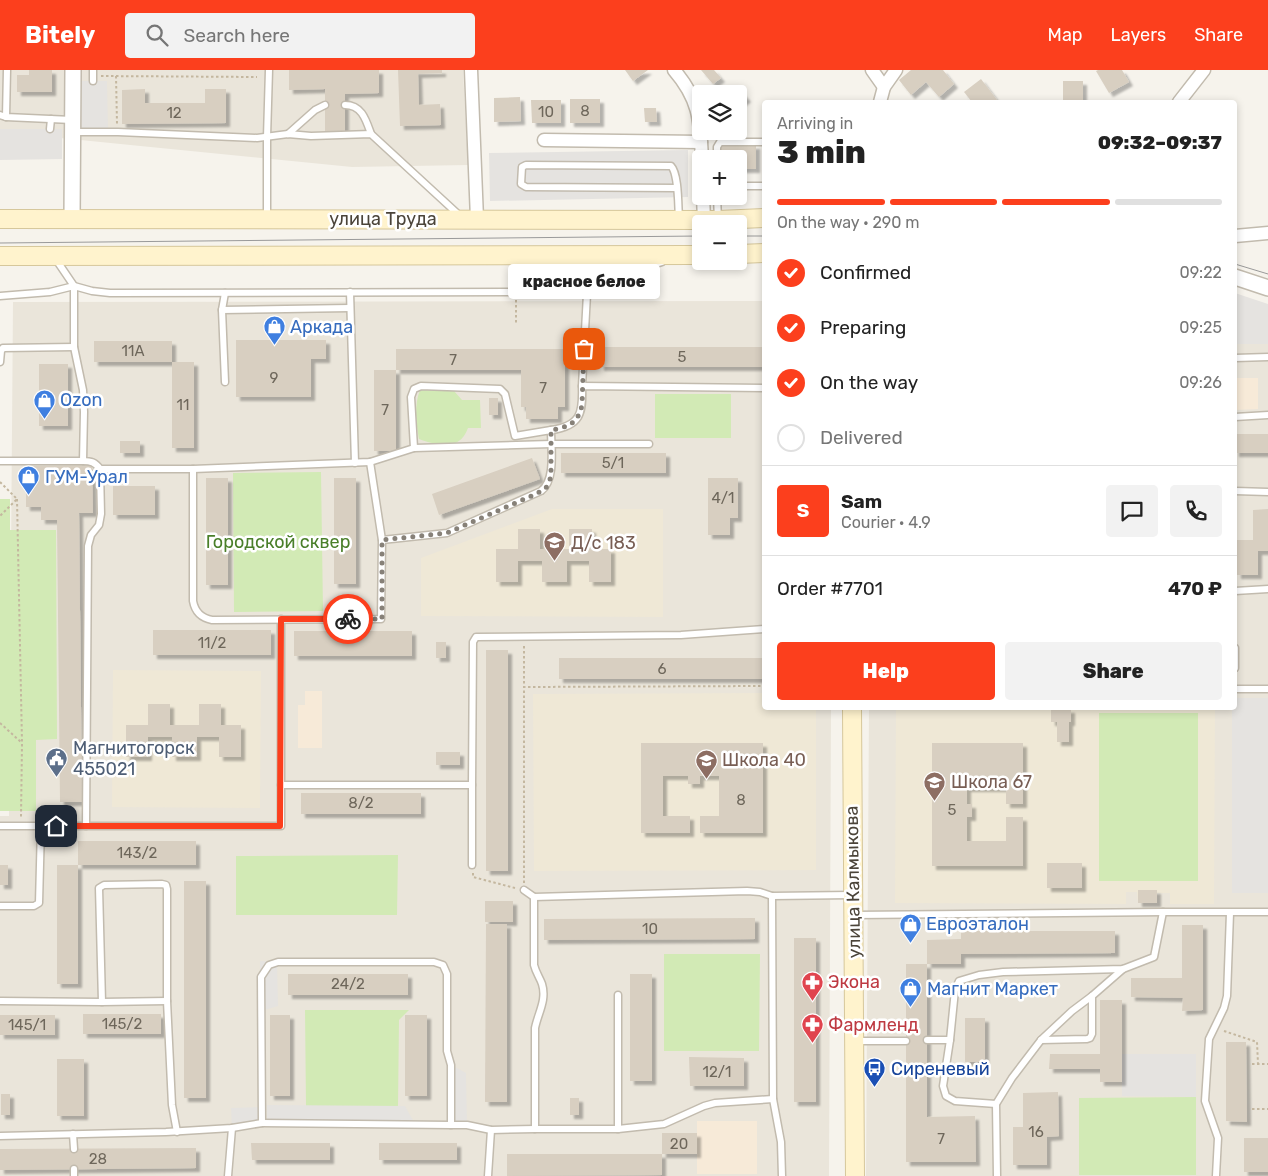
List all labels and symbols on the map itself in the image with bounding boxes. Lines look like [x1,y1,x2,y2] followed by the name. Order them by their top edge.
[580,102,590,120] house number: 8
[538,103,554,121] house number: 10
[166,104,182,122] house number: 12
[329,208,437,230] street label: улица Труда
[508,264,660,299] callout: красное белое
[262,315,286,346] shop icon: Аркада
[290,316,353,338] place label: Аркада
[563,328,605,370] pin
[122,342,144,360] house number: 11А
[678,348,687,366] house number: 5
[449,351,457,369] house number: 7
[270,369,279,387] house number: 9
[539,379,547,397] house number: 7
[32,388,56,419] shop icon: Ozon
[60,389,102,411] place label: Ozon
[177,396,189,414] house number: 11
[381,401,389,419] house number: 7
[602,454,624,472] house number: 5/1
[17,465,41,496] shop icon: ГУМ-Урал
[45,466,128,488] place label: ГУМ-Урал
[712,489,734,507] house number: 4/1
[206,531,350,553] park label: Городской сквер
[543,531,567,562] school or university icon: Д/с 183
[571,532,636,554] place label: Д/с 183
[323,594,373,644] courier
[198,634,227,652] house number: 11/2
[657,660,667,678] house number: 6
[73,737,195,780] place label: Магнитогорск 455021
[45,746,69,777] public building icon: Магнитогорск 455021
[694,748,718,779] school or university icon: Школа 40
[722,749,806,771] place label: Школа 40
[923,770,947,801] school or university icon: Школа 67
[951,771,1032,793] place label: Школа 67
[736,791,746,809] house number: 8
[348,794,374,812] house number: 8/2
[948,801,957,819] house number: 5
[35,805,77,847] pin
[841,805,865,959] street label: улица Калмыкова
[117,844,157,862] house number: 143/2
[898,912,922,943] shop icon: Евроэталон
[926,913,1029,935] place label: Евроэталон
[642,920,658,938] house number: 10
[800,970,824,1001] pharmacy icon: Экона
[828,971,880,993] place label: Экона
[331,975,365,993] house number: 24/2
[899,977,923,1008] shop icon: Магнит Маркет
[927,978,1058,1000] place label: Магнит Маркет
[800,1013,824,1044] pharmacy icon: Фармленд
[828,1014,919,1036] place label: Фармленд
[102,1015,142,1033] house number: 145/2
[8,1016,46,1034] house number: 145/1
[863,1057,887,1088] bus stop icon: Сиреневый
[891,1058,990,1080] place label: Сиреневый
[703,1063,731,1081] house number: 12/1
[1028,1123,1044,1141] house number: 16
[937,1130,945,1148] house number: 7
[670,1135,688,1153] house number: 20
[89,1150,107,1168] house number: 28

